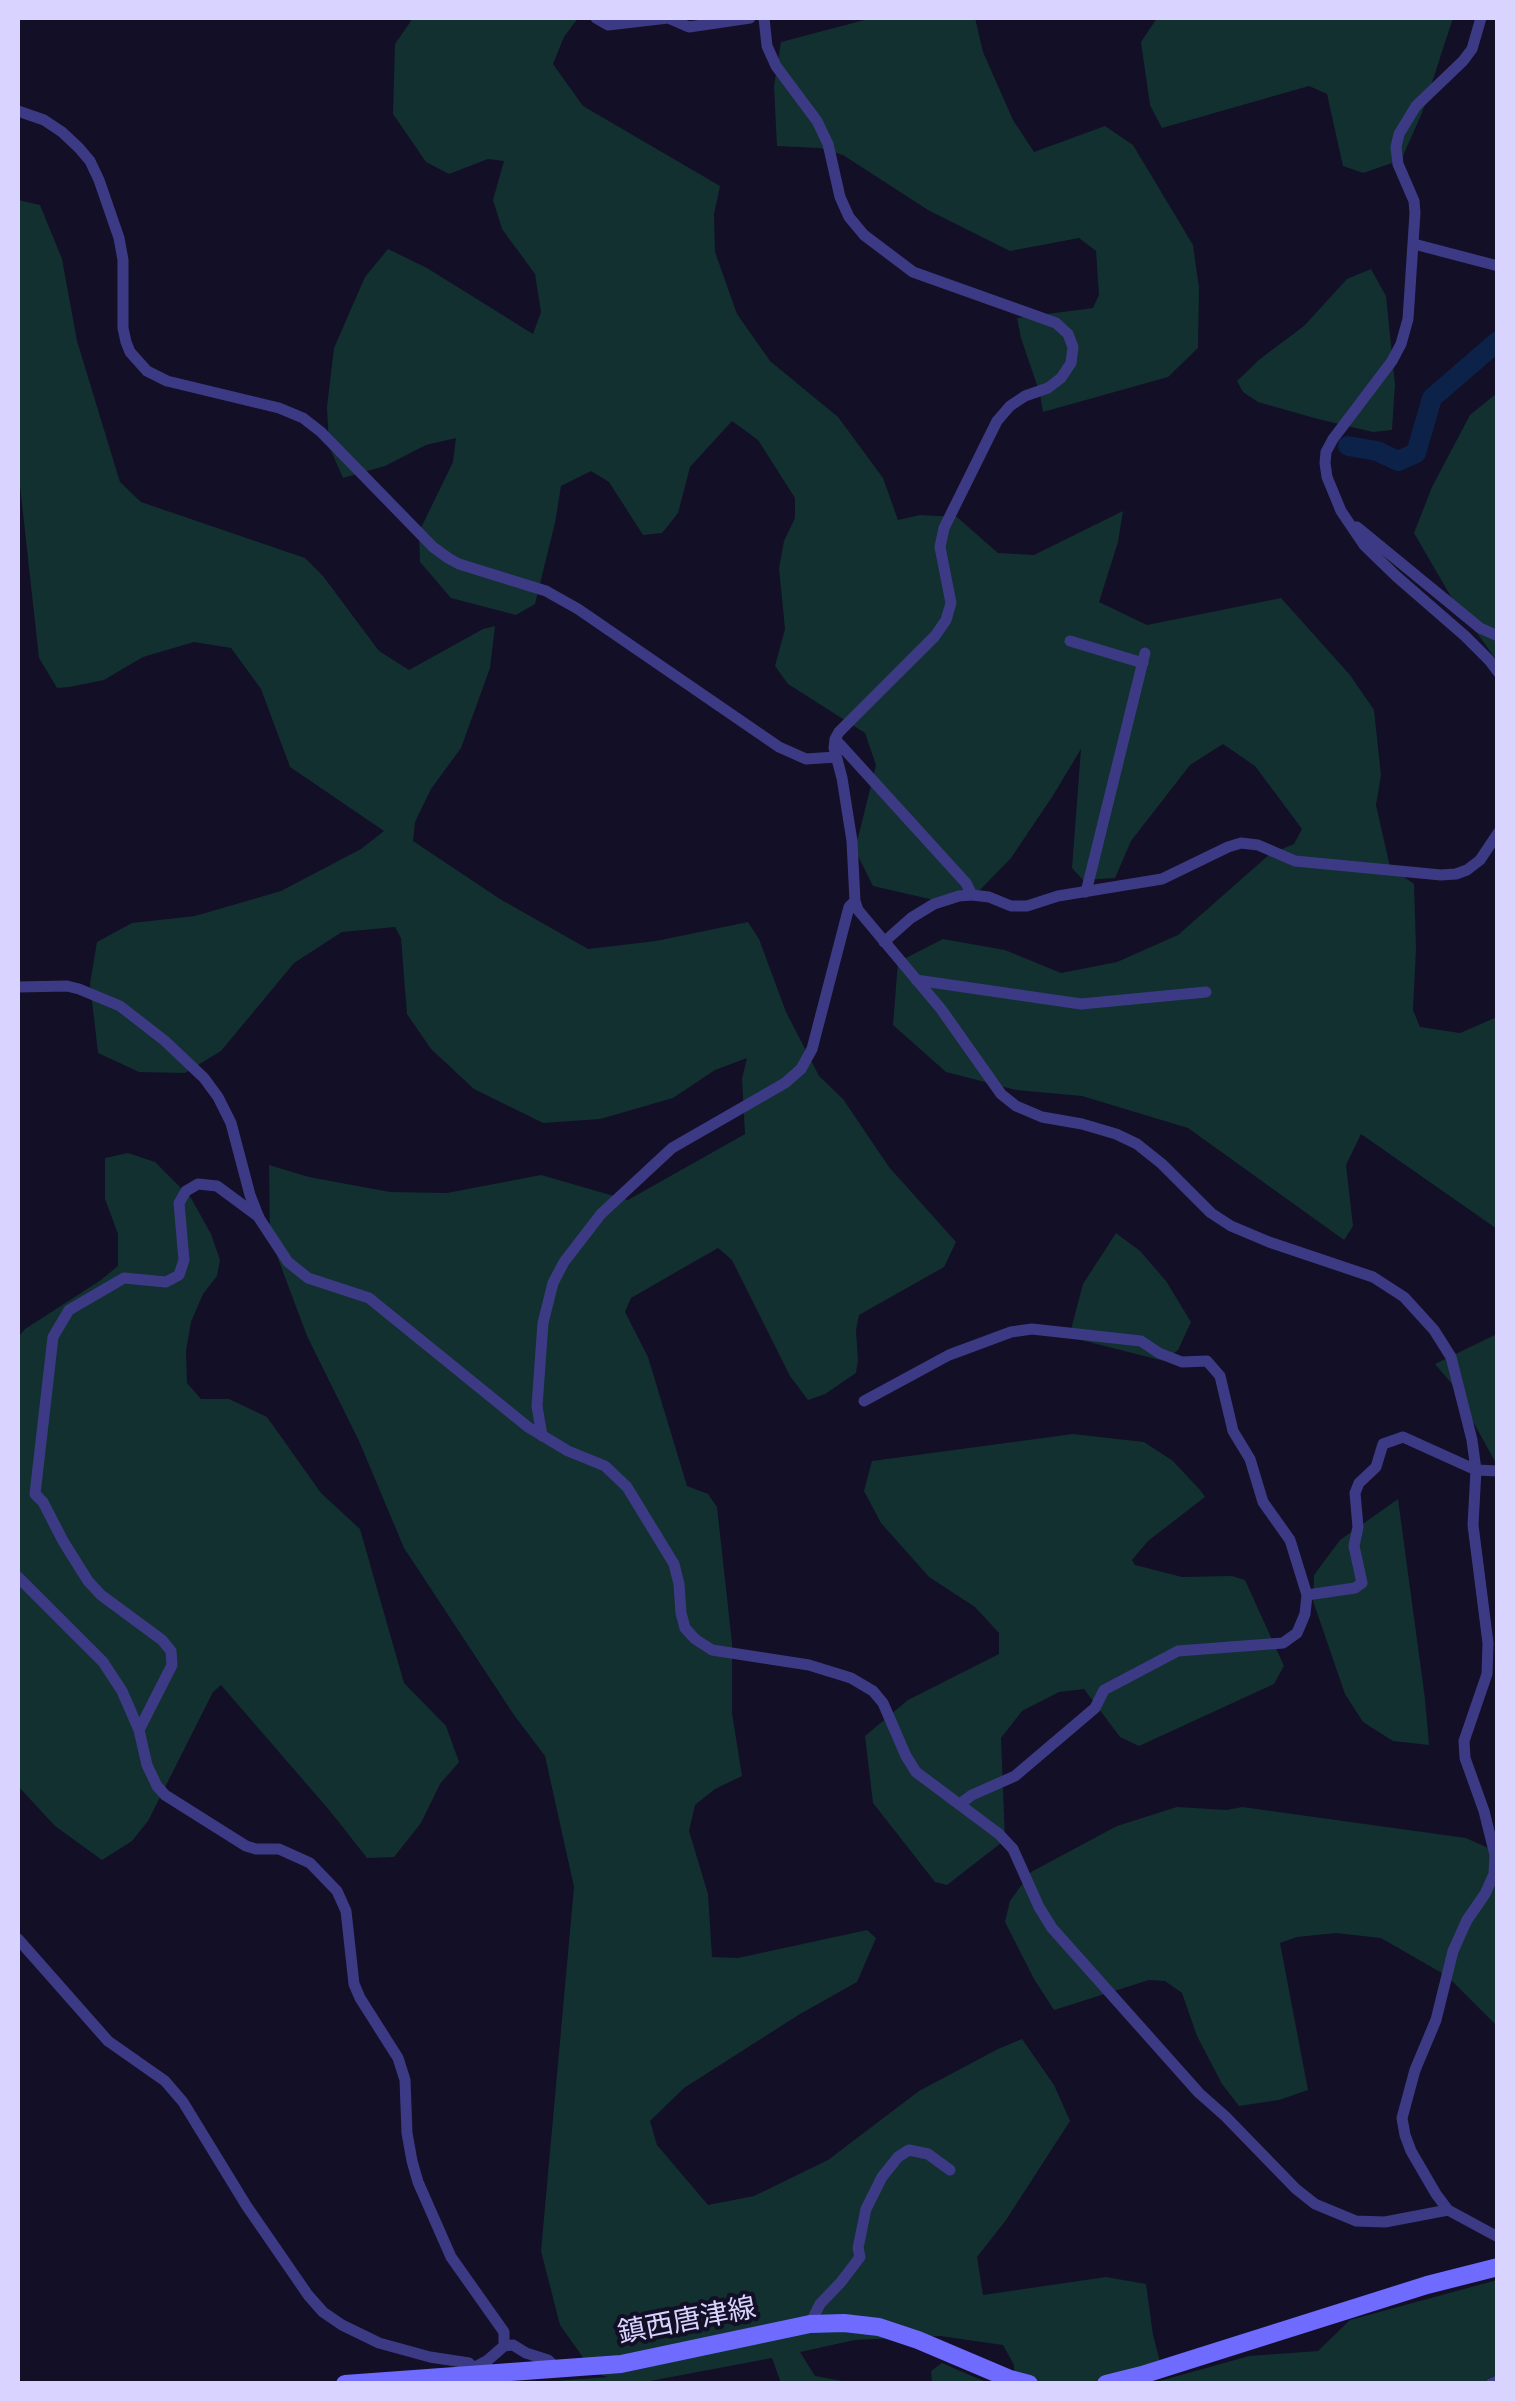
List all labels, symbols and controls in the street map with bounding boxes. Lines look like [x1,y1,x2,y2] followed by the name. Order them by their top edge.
[615,2291,759,2351] street label: 鎮西唐津線

